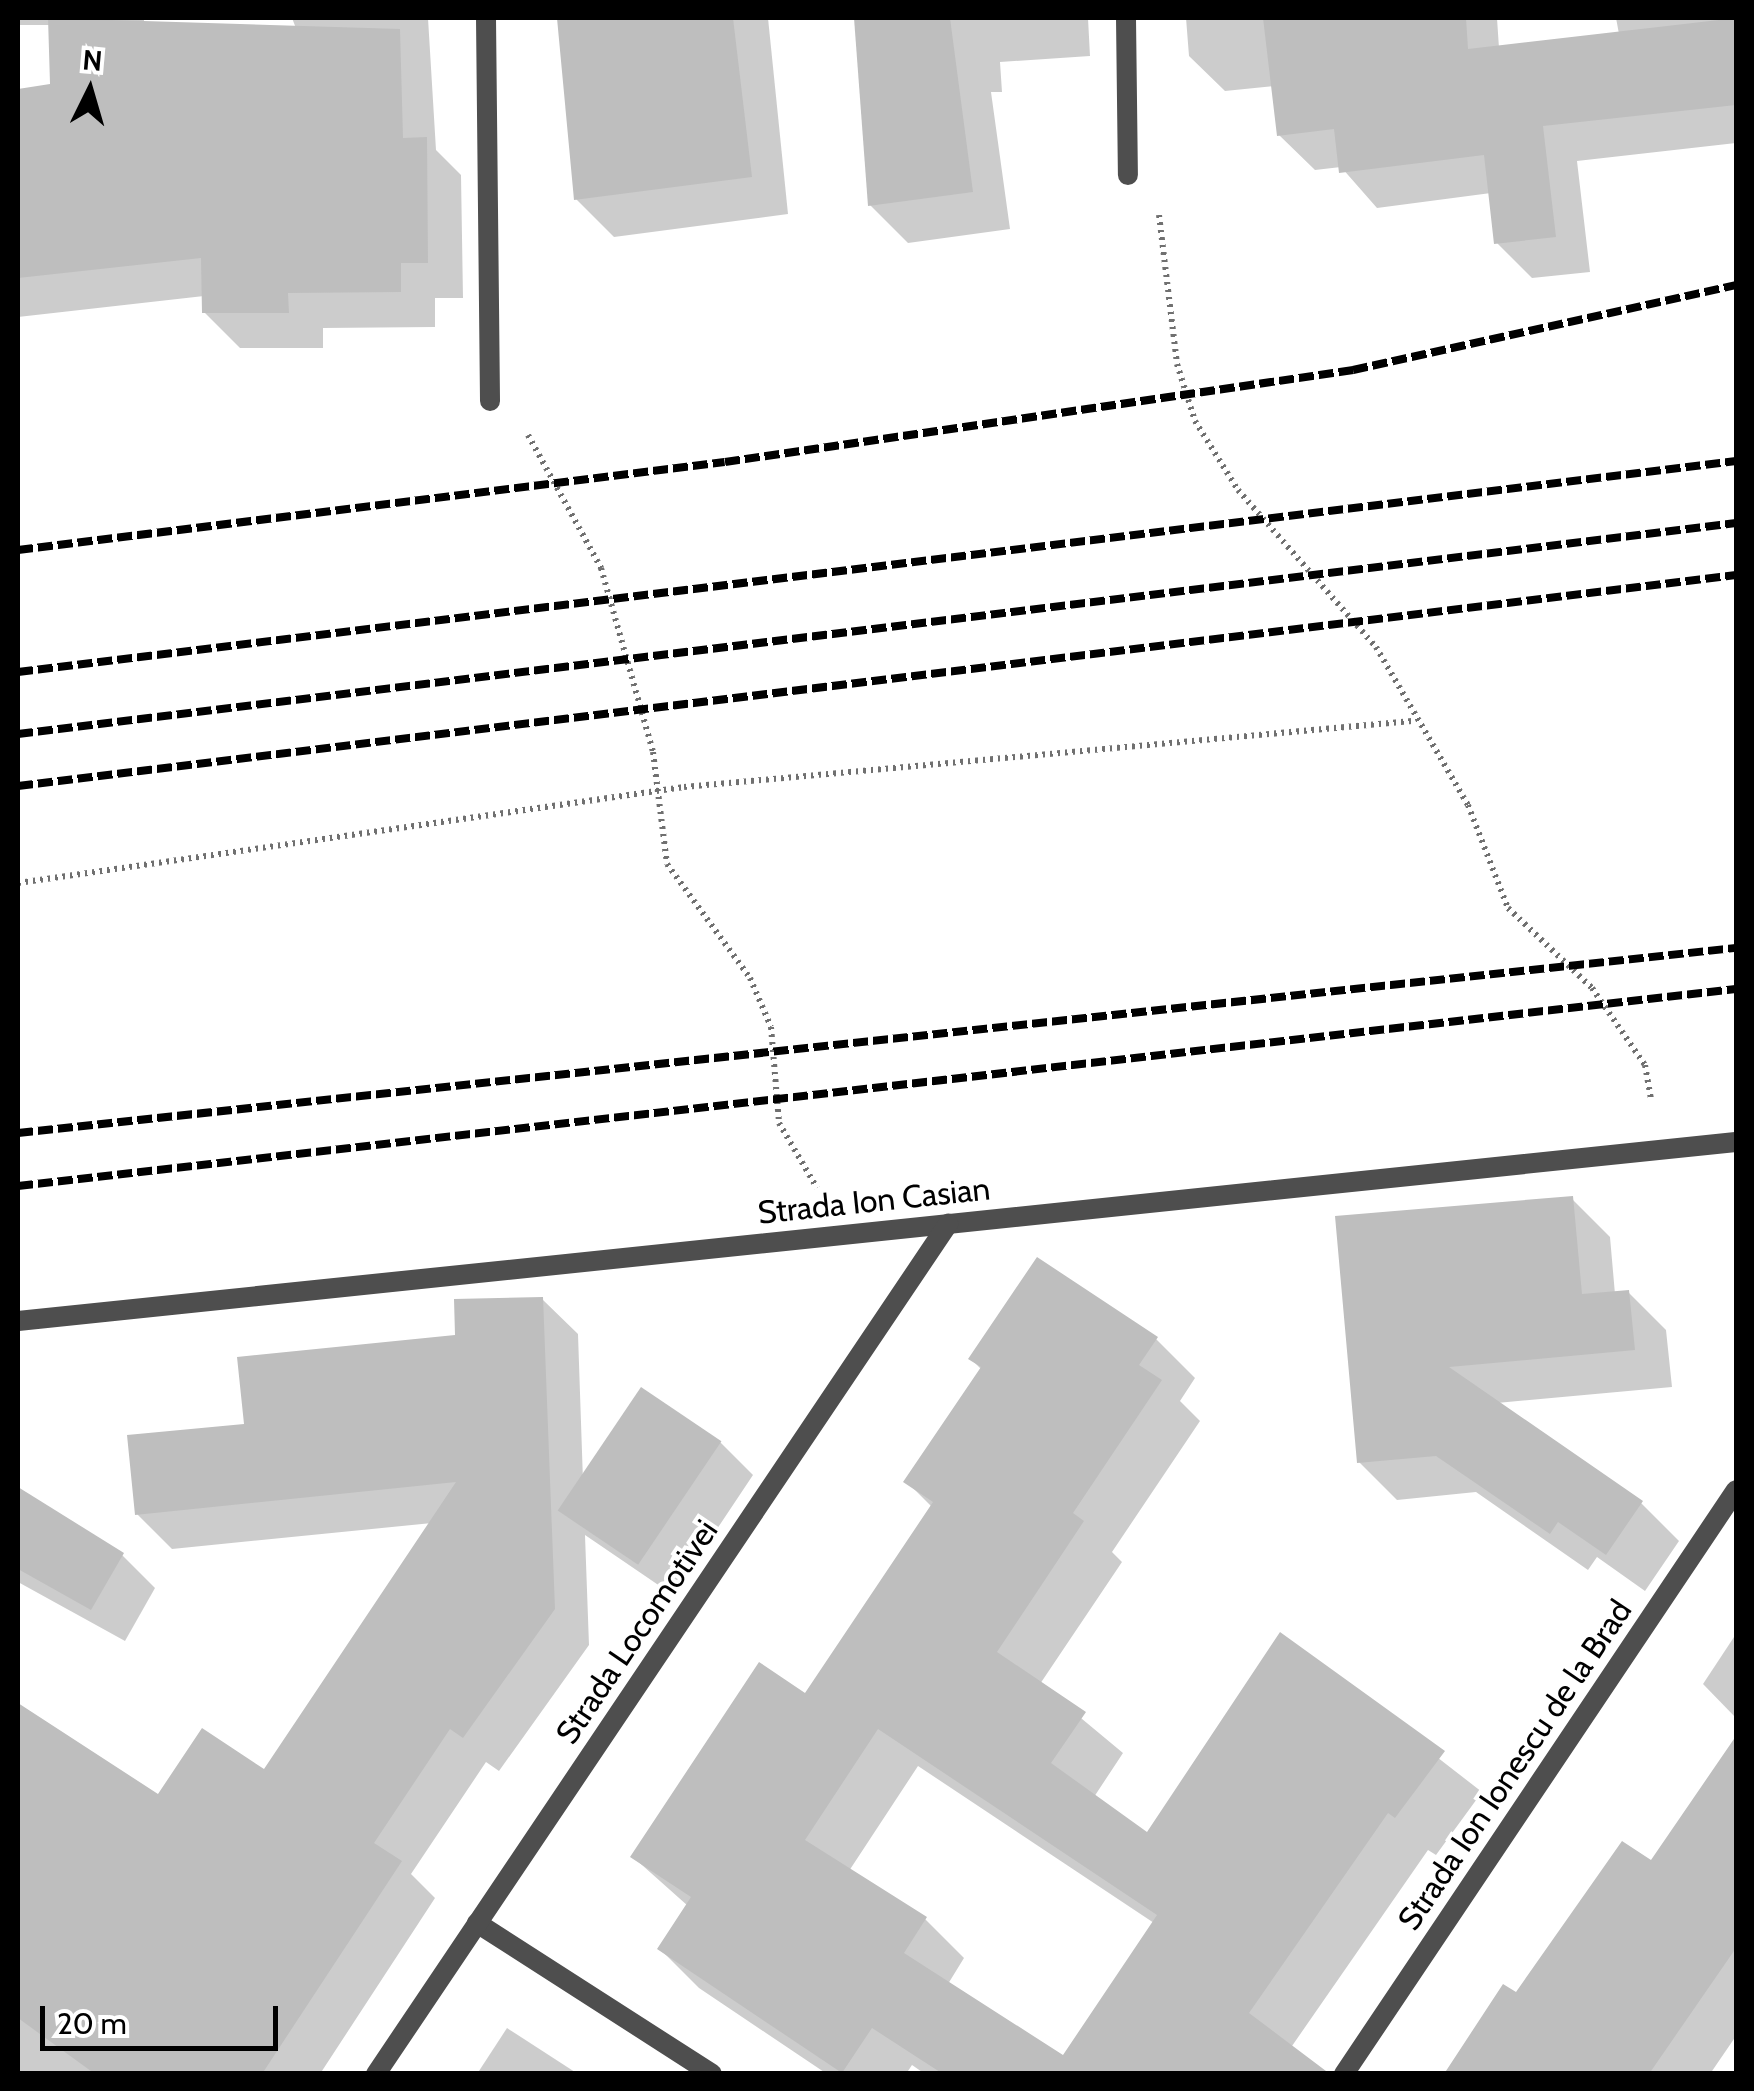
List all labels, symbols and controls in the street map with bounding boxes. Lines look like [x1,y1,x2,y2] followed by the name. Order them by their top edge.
[40,40,140,140] north arrow
[81,42,104,78] text: N
[756,1170,992,1232] street label: Strada Ion Casian
[548,1513,726,1751] street label: Strada Locomotivei
[1390,1593,1640,1937] street label: Strada Ion Ionescu de la Brad
[45,1986,282,2048] scale bar
[57,2005,127,2042] text: 20 m

